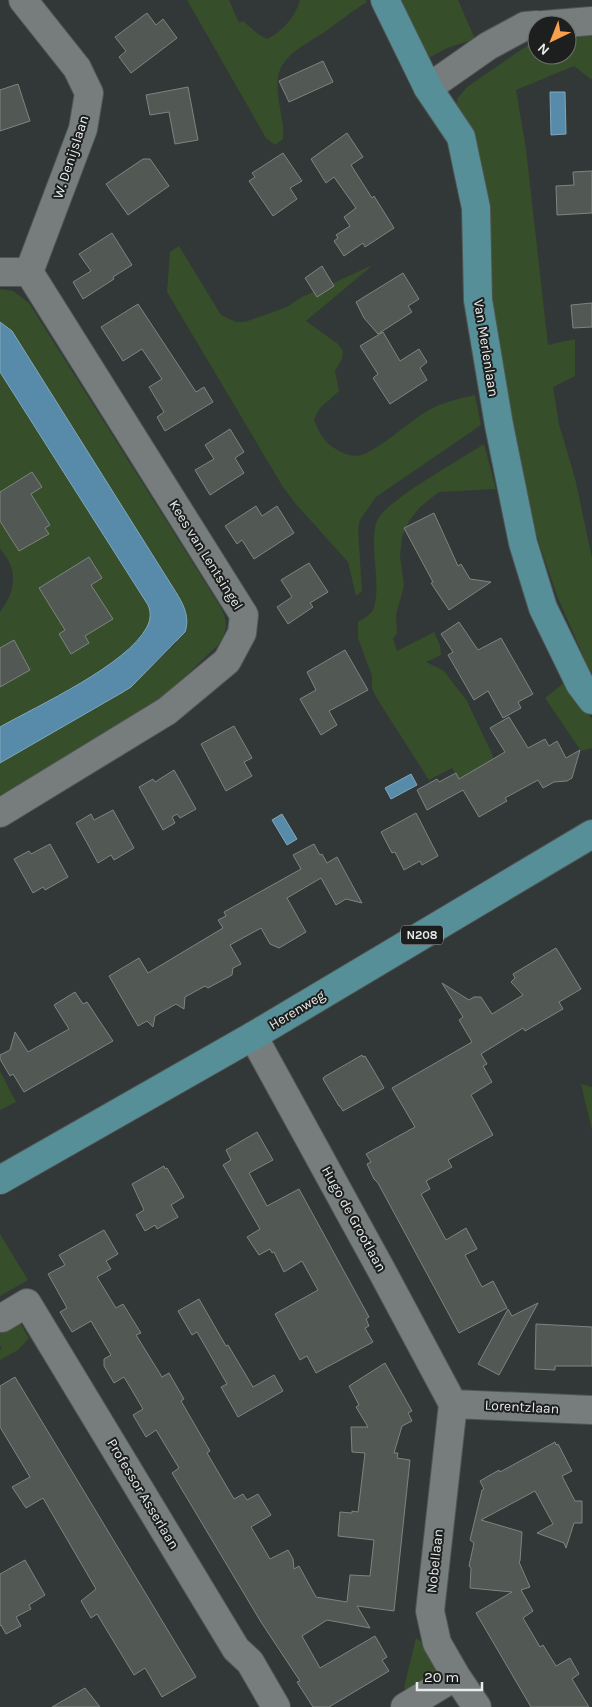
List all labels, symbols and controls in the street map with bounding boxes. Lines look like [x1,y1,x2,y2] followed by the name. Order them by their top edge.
[527,15,577,65] north arrow
[534,39,553,59] text: N
[49,113,93,201] street label: W. Denijslaan
[470,298,502,398] street label: Van Merlenlaan
[165,497,247,613] street label: Kees van Lentsingel
[401,926,443,944] road number: N208
[266,987,328,1033] street label: Herenweg
[318,1163,390,1275] street label: Hugo de Grootlaan
[484,1397,560,1417] street label: Lorentzlaan
[103,1436,183,1552] street label: Professor Asserlaan
[423,1528,447,1594] street label: Nobellaan
[417,1660,482,1692] scale bar
[424,1668,459,1686] text: 20 m

